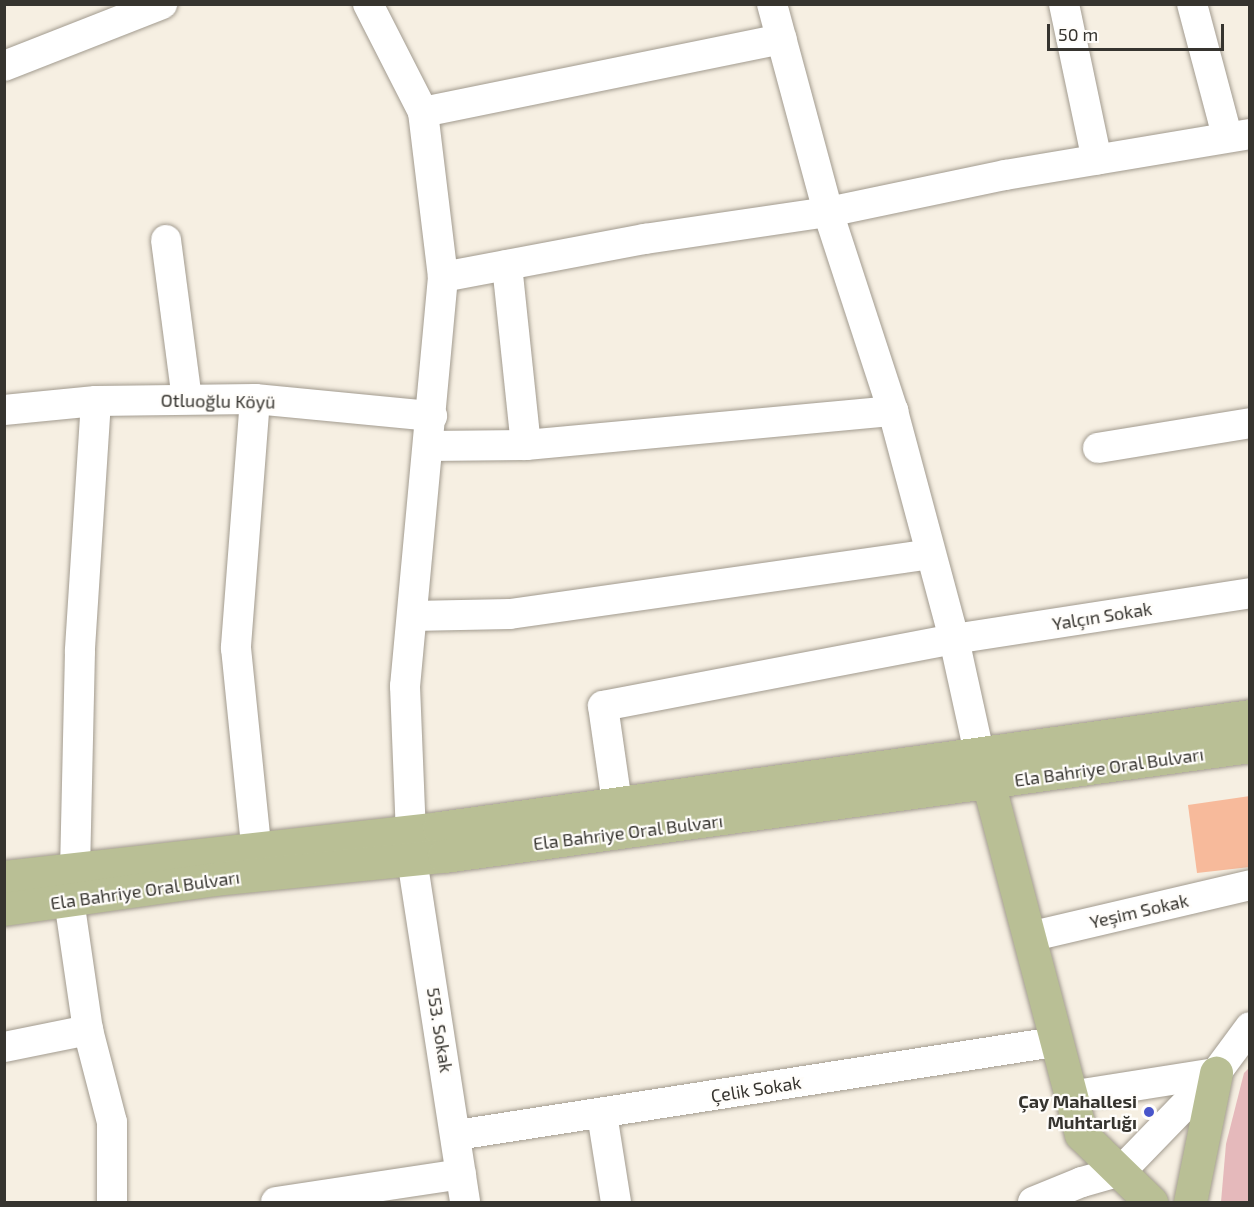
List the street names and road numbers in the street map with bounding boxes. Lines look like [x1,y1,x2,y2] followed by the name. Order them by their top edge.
[160,389,276,413] street label: Otluoğlu Köyü
[1051,597,1153,635] street label: Yalçın Sokak
[1013,743,1205,791] street label: Ela Bahriye Oral Bulvarı
[532,810,724,854] street label: Ela Bahriye Oral Bulvarı
[49,866,241,914] street label: Ela Bahriye Oral Bulvarı
[1088,889,1190,933] street label: Yeşim Sokak
[423,986,457,1074] street label: 553. Sokak
[709,1071,803,1107] street label: Çelik Sokak

